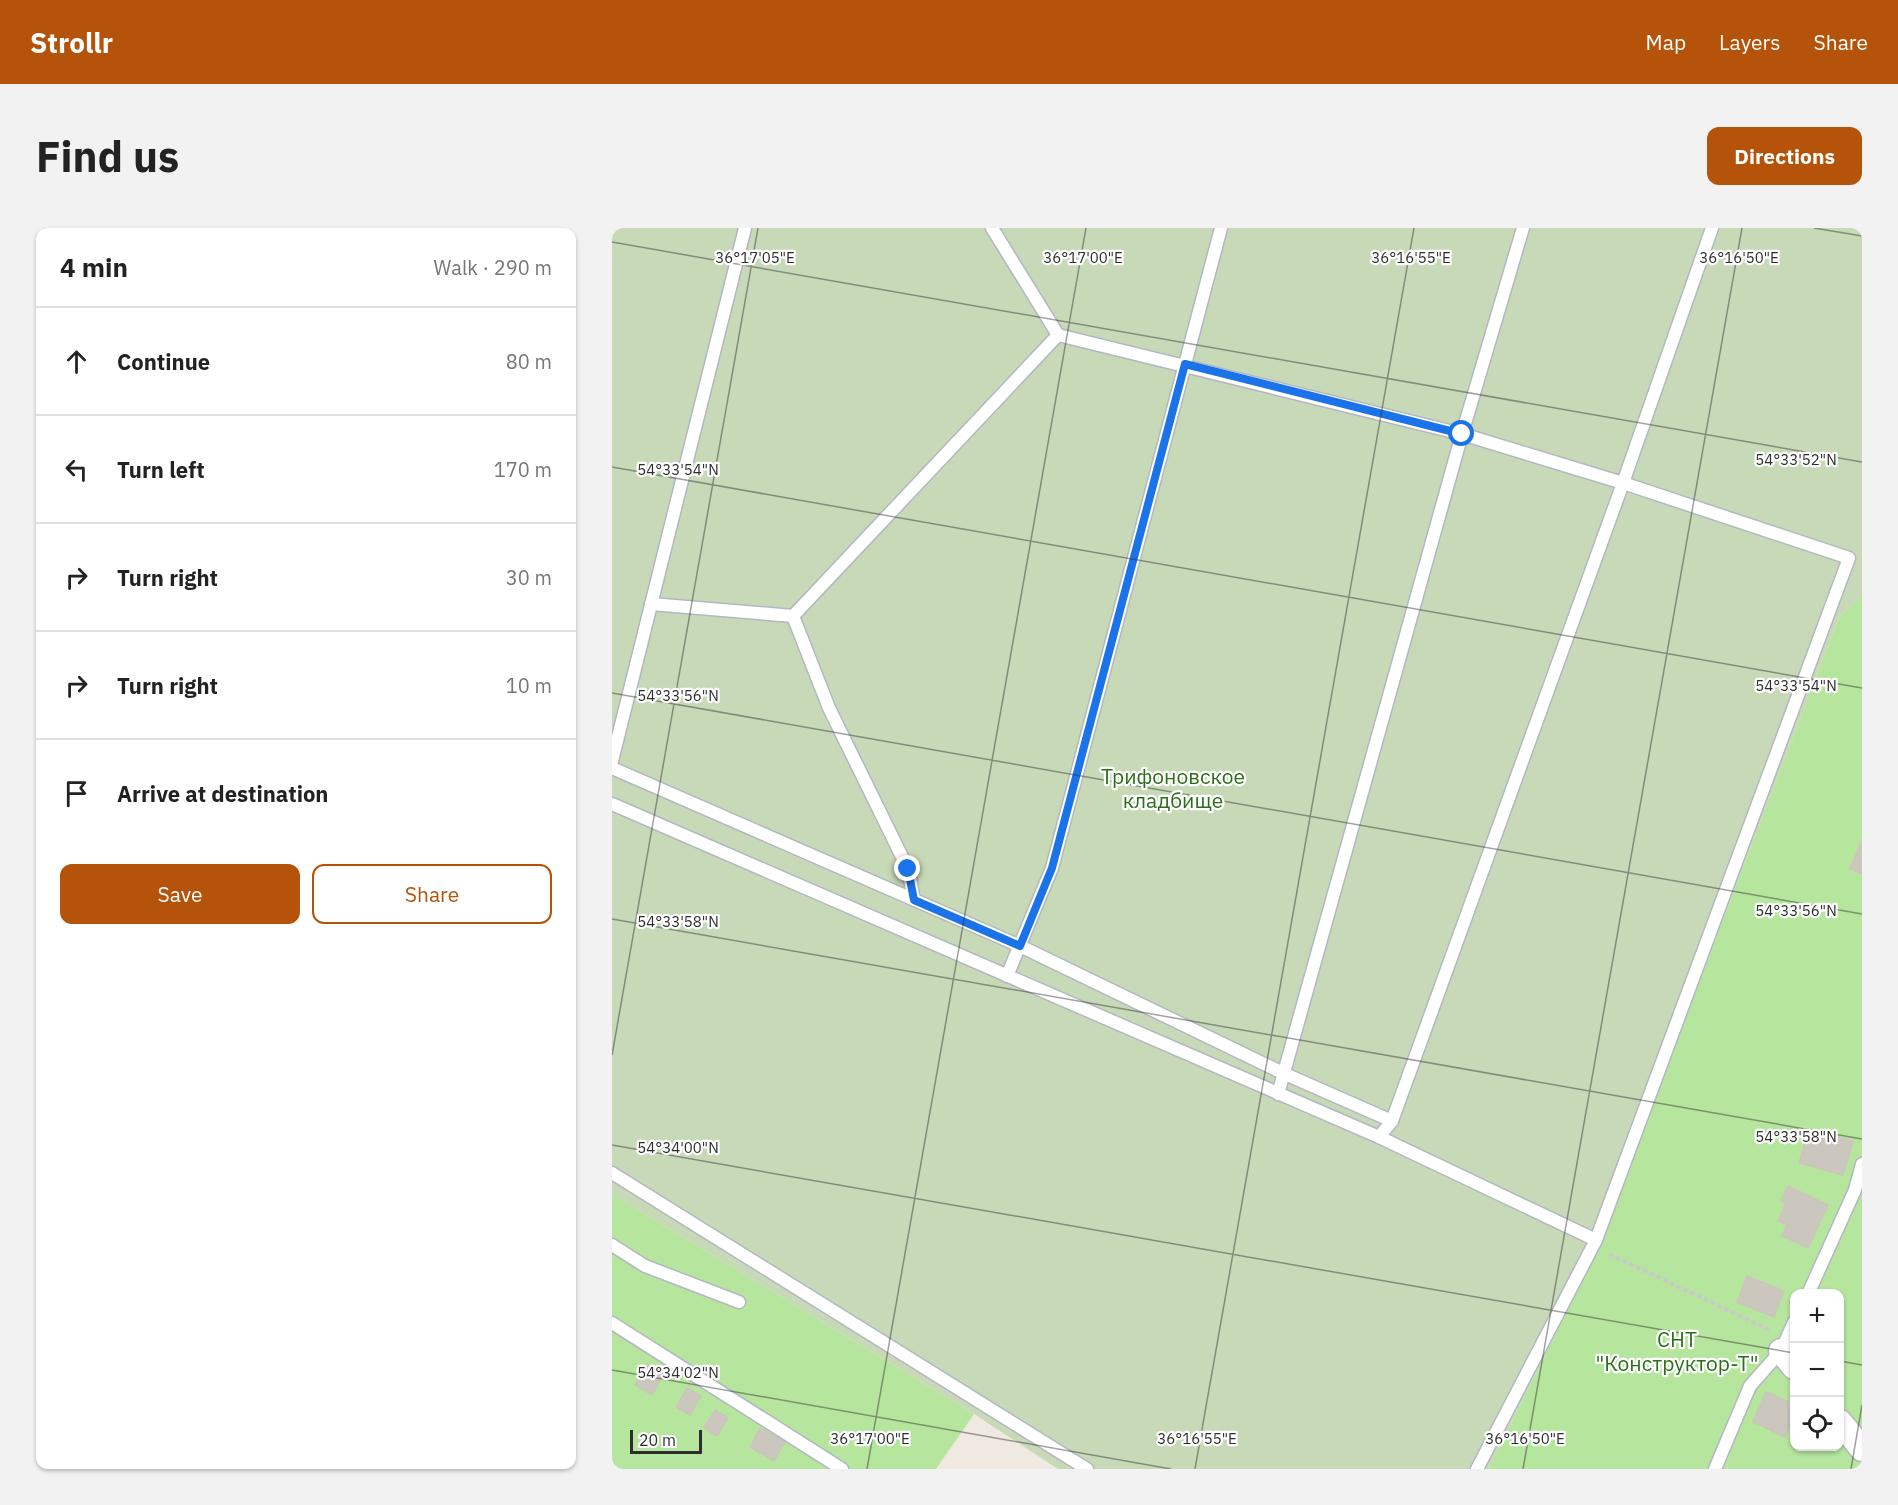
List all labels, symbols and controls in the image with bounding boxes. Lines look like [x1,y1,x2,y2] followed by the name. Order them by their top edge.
[30,24,113,61] text: Strollr
[1646,28,1686,56] text: Map
[1719,28,1781,56] text: Layers
[1814,28,1868,56] text: Share
[1707,127,1862,185] button: Directions
[36,129,179,184] text: Find us
[715,248,795,267] text: 36°17'05"E
[1043,248,1123,267] text: 36°17'00"E
[1371,248,1451,267] text: 36°16'55"E
[1699,248,1779,267] text: 36°16'50"E
[60,250,128,284] text: 4 min
[434,254,552,281] text: Walk · 290 m
[60,345,93,378] icon: ahead
[117,347,210,376] text: Continue
[506,348,552,375] text: 80 m
[1448,420,1474,446] route start
[1755,450,1837,469] text: 54°33'52"N
[60,453,93,486] icon: left
[117,455,205,484] text: Turn left
[494,456,552,483] text: 170 m
[637,460,719,479] text: 54°33'54"N
[60,561,93,594] icon: right
[117,563,218,592] text: Turn right
[506,564,552,591] text: 30 m
[60,669,93,702] icon: right
[117,671,218,700] text: Turn right
[506,672,552,699] text: 10 m
[1755,676,1837,695] text: 54°33'54"N
[637,686,719,705] text: 54°33'56"N
[1101,762,1245,814] park label: Трифоновское кладбище
[60,777,93,810] icon: arrive
[117,779,328,808] text: Arrive at destination
[894,855,920,881] route end
[60,864,300,924] button: Save
[312,864,552,924] button: Share
[1755,901,1837,920] text: 54°33'56"N
[637,912,719,931] text: 54°33'58"N
[1755,1127,1837,1146] text: 54°33'58"N
[637,1138,719,1157] text: 54°34'00"N
[1790,1289,1844,1451] map controls
[1790,1289,1844,1343] button: +
[1595,1325,1759,1377] park label: СНТ "Конструктор-Т"
[1790,1343,1844,1397] button: −
[637,1363,719,1382] text: 54°34'02"N
[1790,1397,1844,1451] button: locate
[630,1427,702,1454] scale bar
[830,1429,910,1448] text: 36°17'00"E
[1157,1429,1237,1448] text: 36°16'55"E
[1485,1429,1565,1448] text: 36°16'50"E
[639,1430,676,1450] text: 20 m

